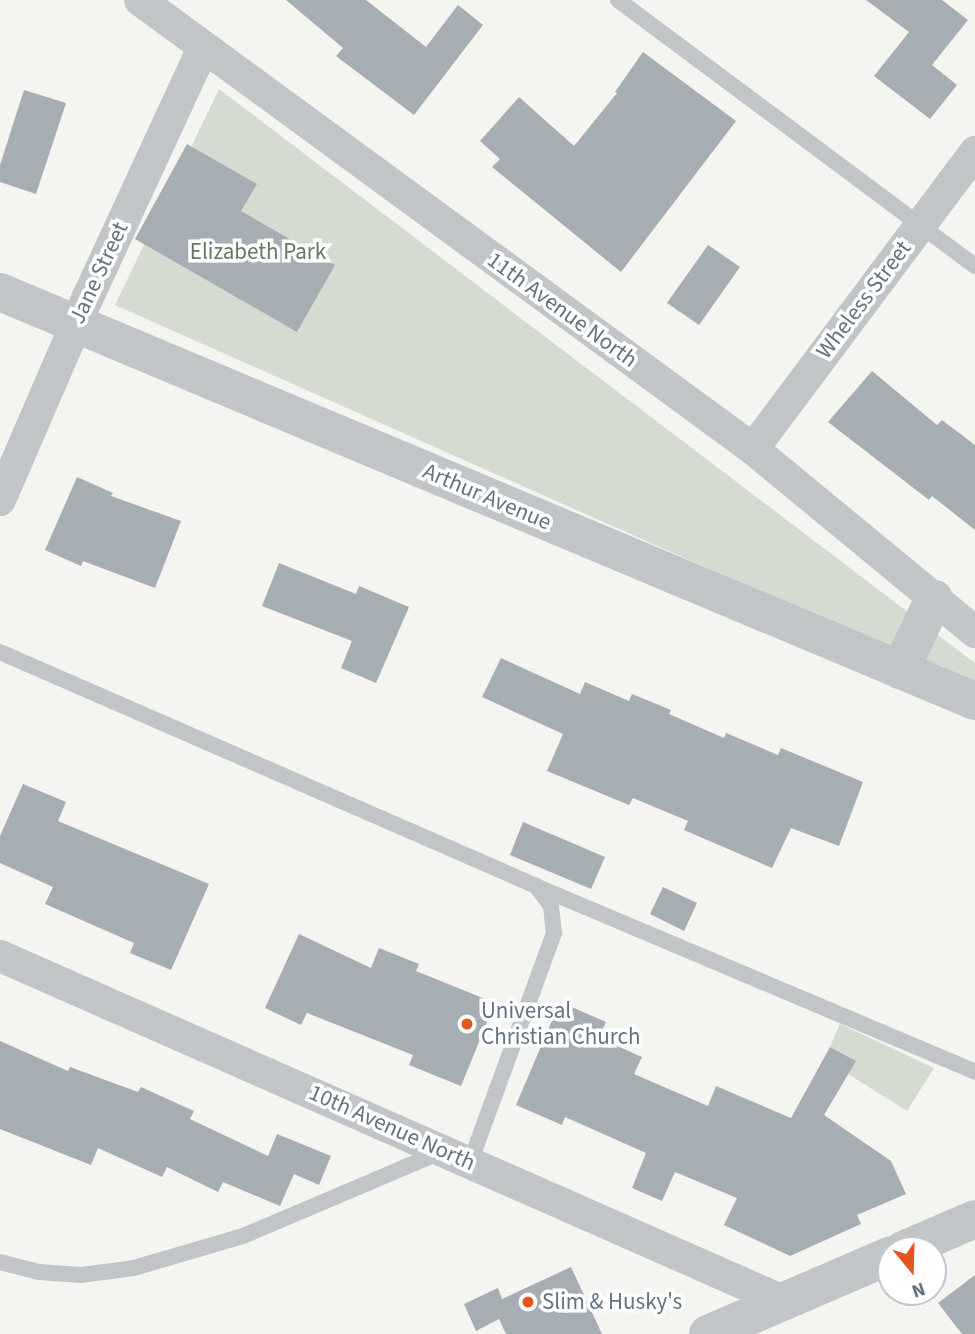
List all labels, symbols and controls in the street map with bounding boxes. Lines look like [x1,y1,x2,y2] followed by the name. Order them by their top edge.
[63,218,135,328] street label: Jane Street
[811,235,917,365] street label: Wheless Street
[190,238,326,266] park label: Elizabeth Park
[482,246,642,374] street label: 11th Avenue North
[419,458,555,536] street label: Arthur Avenue
[481,997,641,1051] place label: Universal Christian Church
[459,1016,475,1032] marker: Universal Christian Church
[305,1079,479,1177] street label: 10th Avenue North
[877,1236,947,1306] north arrow
[908,1275,929,1304] text: N
[542,1288,682,1316] place label: Slim & Husky's
[520,1294,536,1310] marker: Slim & Husky's

